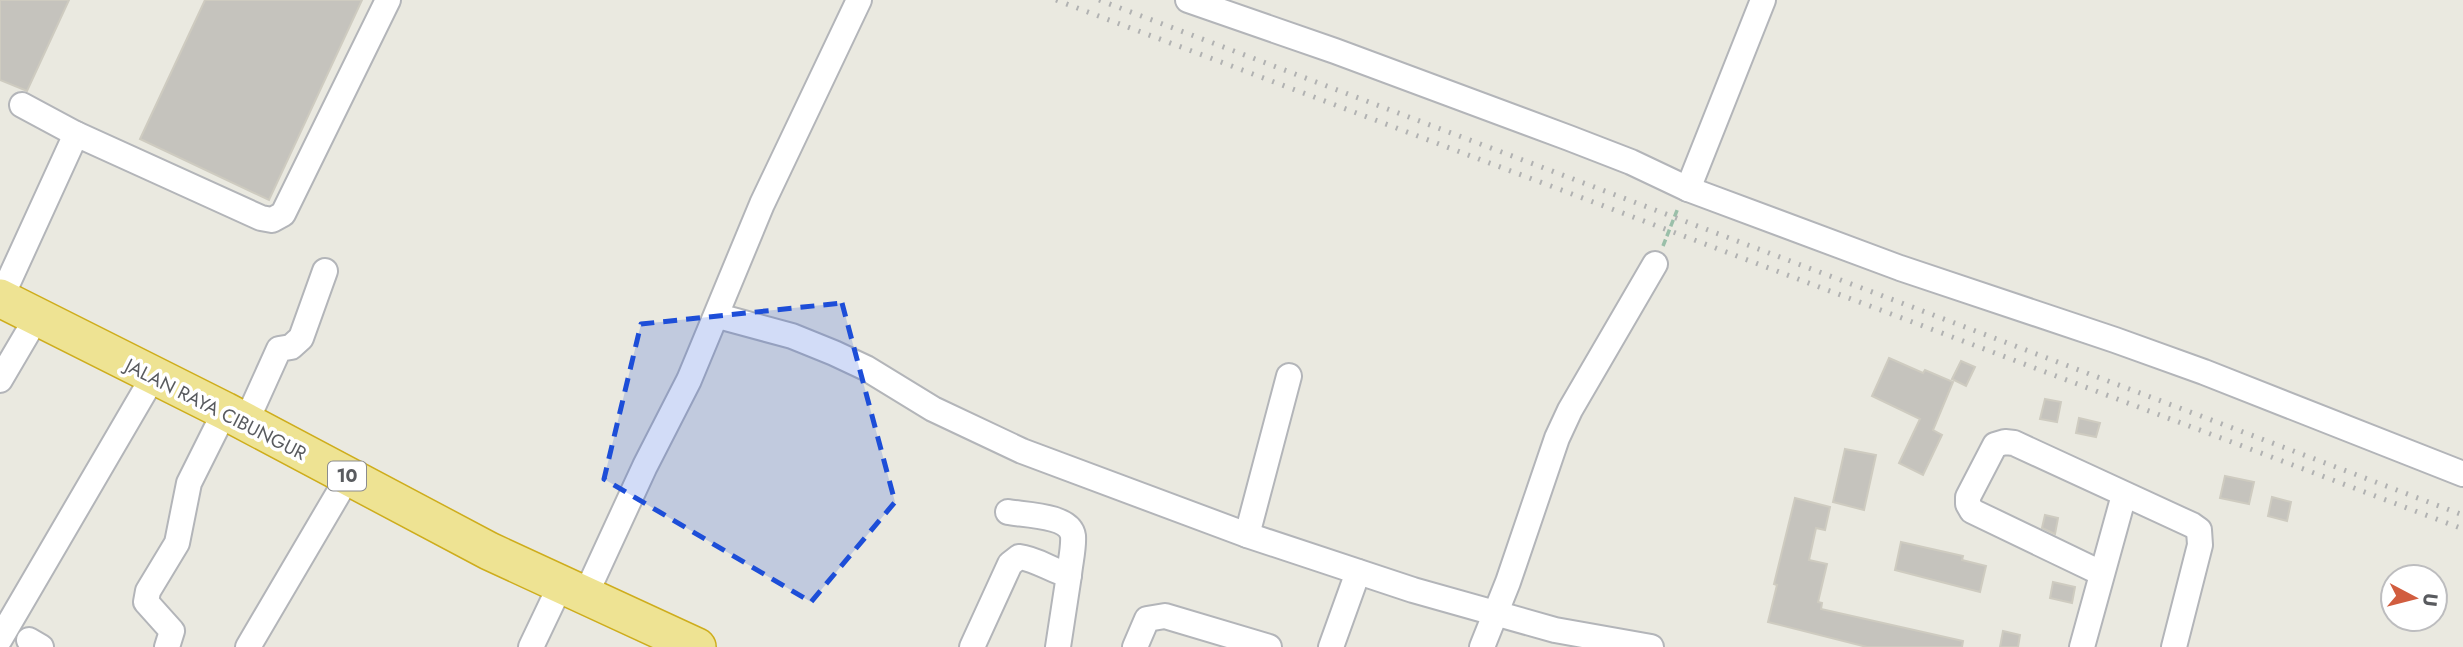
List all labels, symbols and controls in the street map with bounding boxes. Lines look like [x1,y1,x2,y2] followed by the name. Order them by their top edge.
[118,351,311,467] street label: JALAN RAYA CIBUNGUR
[328,462,366,490] road number: 10
[2379,563,2449,633] north arrow
[2416,592,2445,608] text: U

